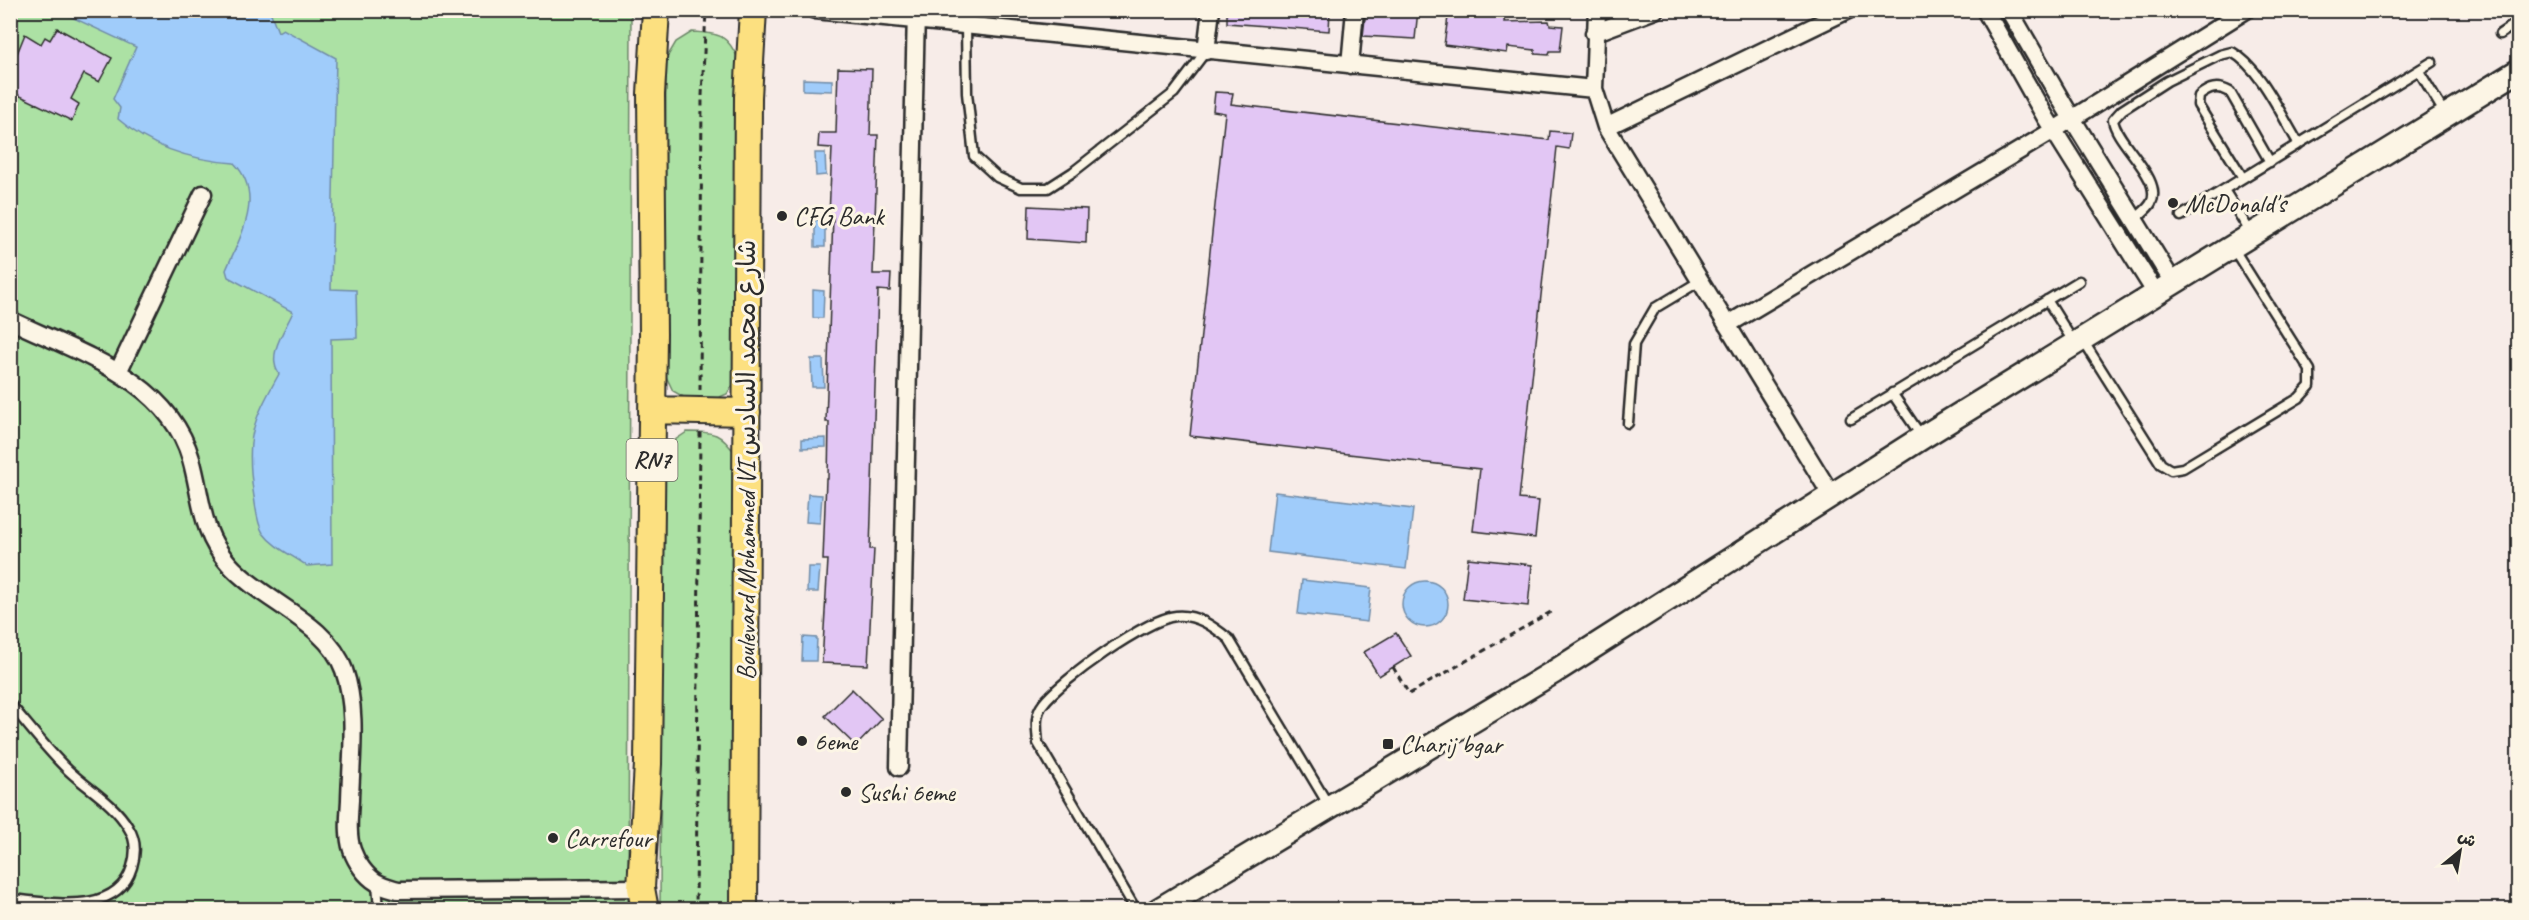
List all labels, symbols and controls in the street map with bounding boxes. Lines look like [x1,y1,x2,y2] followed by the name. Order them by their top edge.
[2185,187,2288,220] place label: McDonald's
[2166,196,2180,210] marker: McDonald's
[794,200,885,233] place label: CFG Bank
[775,209,789,223] marker: CFG Bank
[730,240,764,680] street label: Boulevard Mohammed VI شارع محمد السادس
[626,439,678,481] road number: RN7
[814,725,859,758] place label: 6eme
[1400,728,1505,761] place label: Charij bgar
[795,734,809,748] marker: 6eme
[1381,737,1395,751] marker: Charij bgar
[858,776,956,809] place label: Sushi 6eme
[839,785,853,799] marker: Sushi 6eme
[2430,821,2490,881] north arrow
[565,822,654,855] place label: Carrefour
[2454,826,2480,852] text: ش
[546,831,560,845] marker: Carrefour

